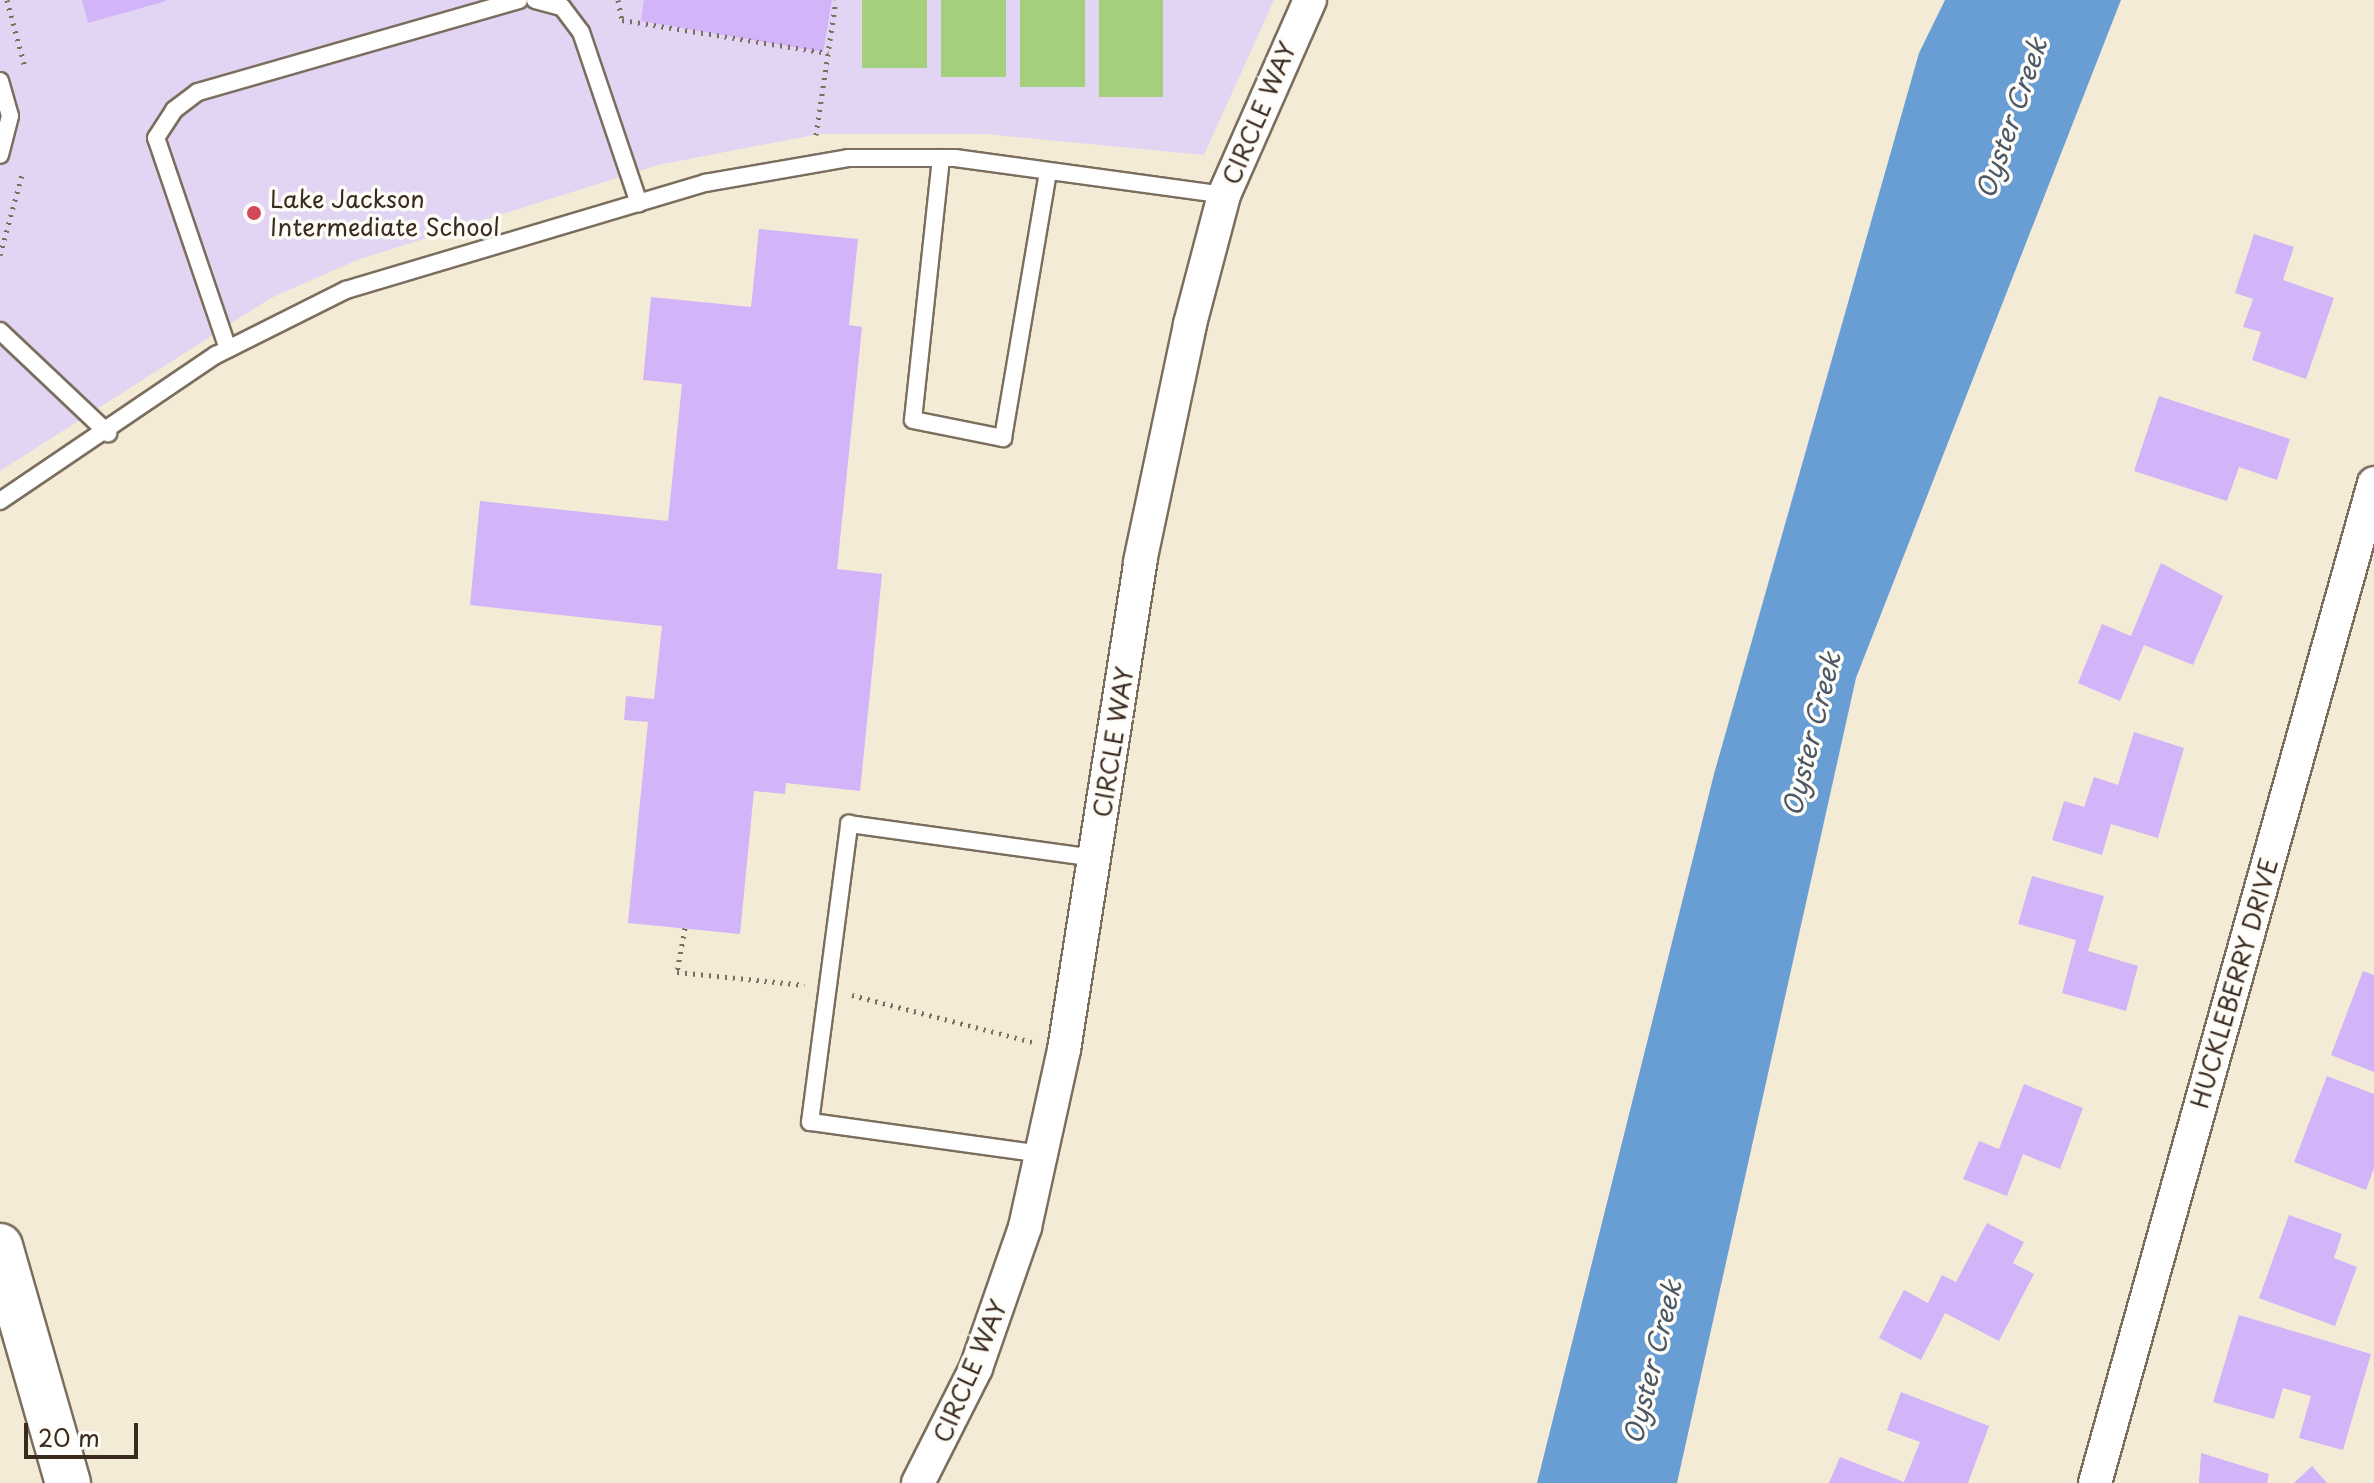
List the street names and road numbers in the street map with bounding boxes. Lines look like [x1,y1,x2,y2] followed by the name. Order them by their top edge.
[1216,36,1302,190] street label: CIRCLE WAY
[1087,664,1139,820] street label: CIRCLE WAY
[2184,854,2284,1112] street label: HUCKLEBERRY DRIVE
[927,1294,1013,1448] street label: CIRCLE WAY

